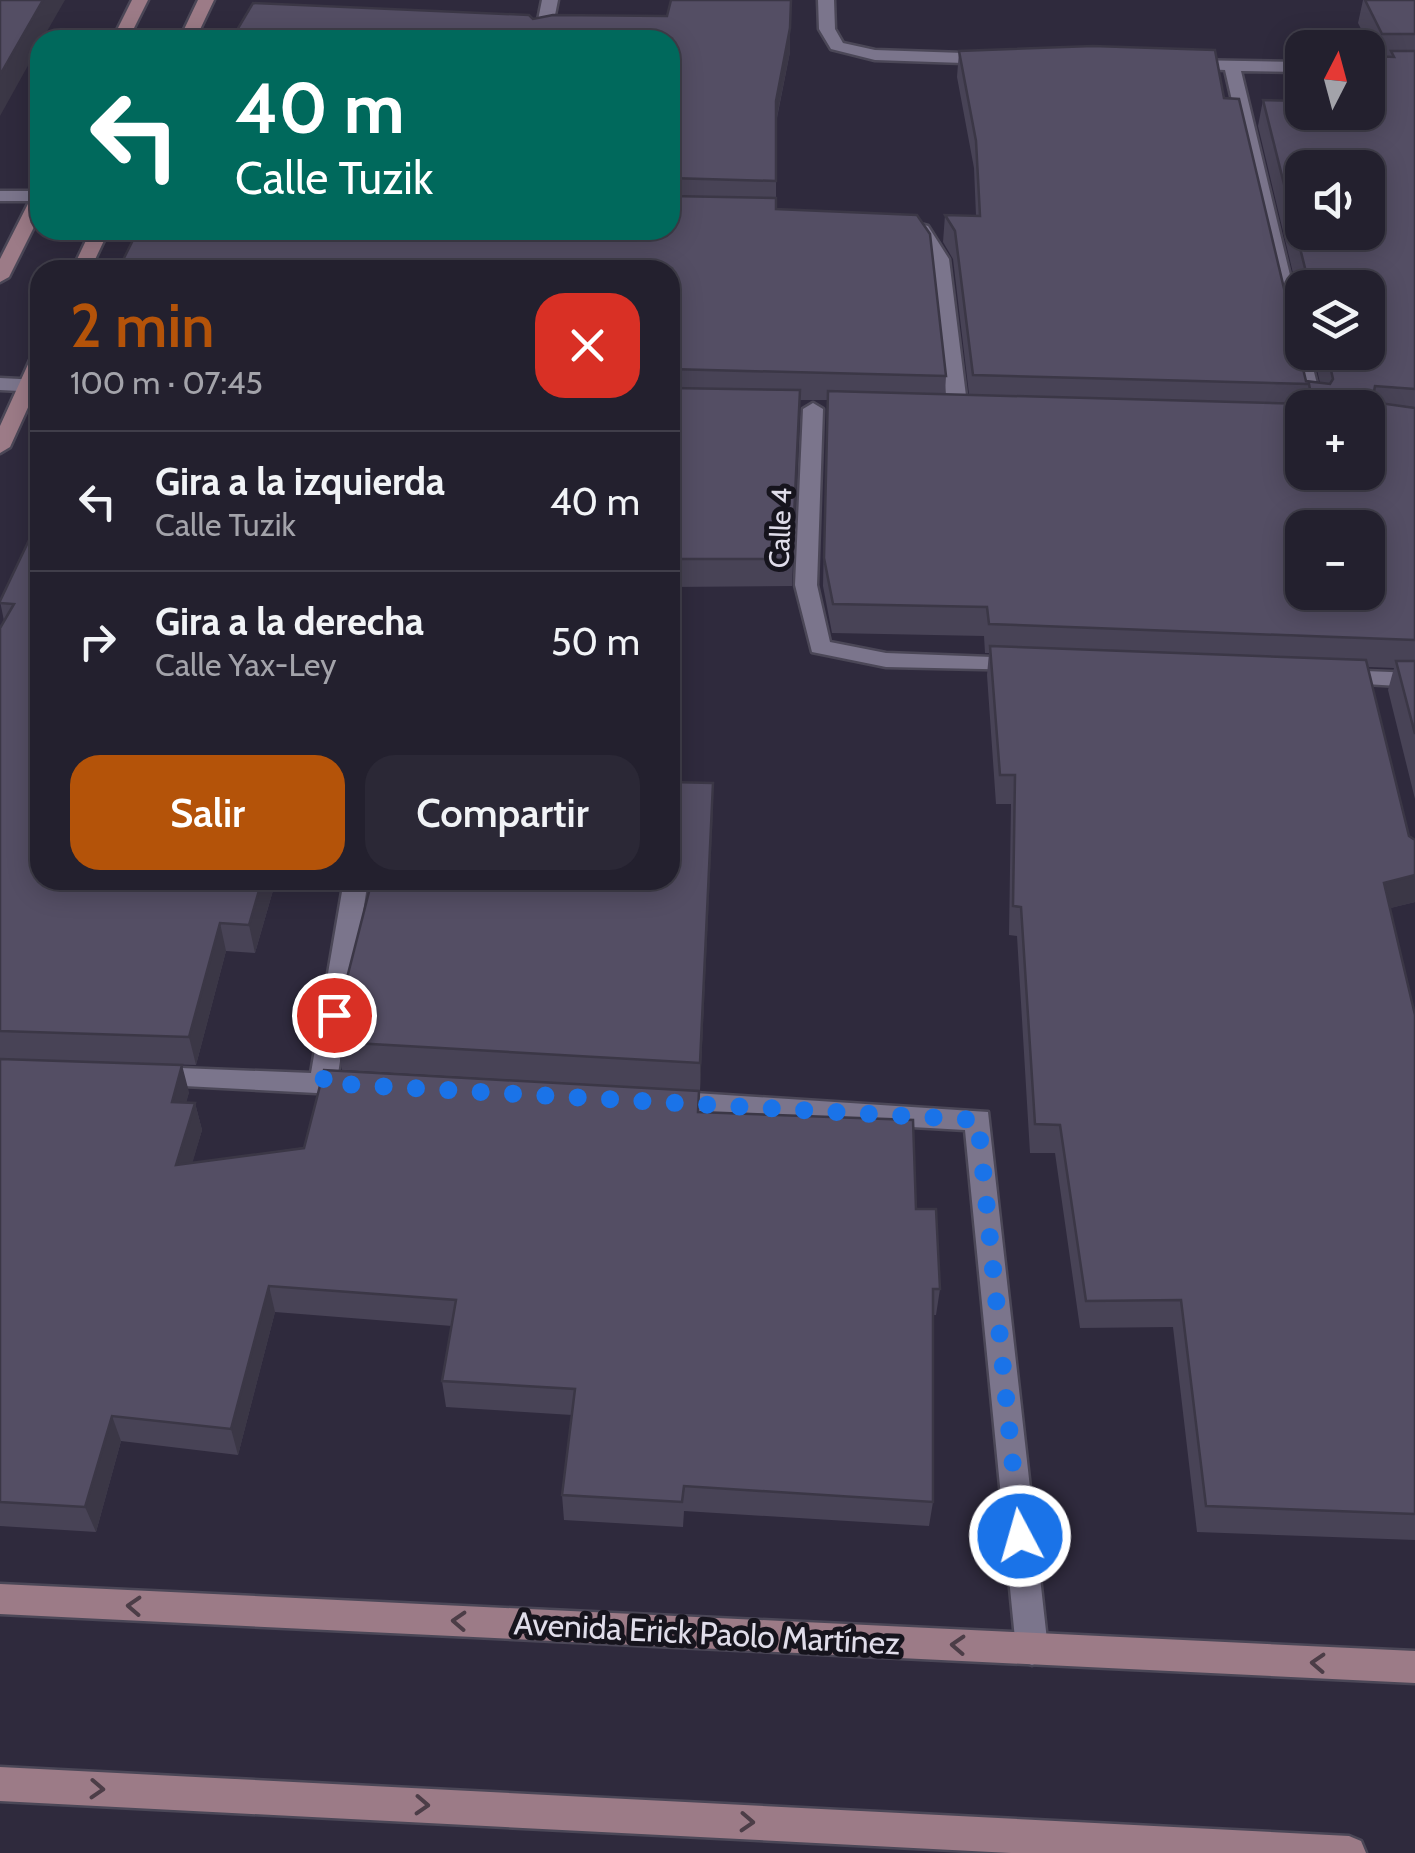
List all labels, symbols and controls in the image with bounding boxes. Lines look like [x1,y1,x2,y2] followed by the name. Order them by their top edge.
[1285,30,1385,130] north arrow
[1285,30,1385,610] map controls
[235,65,404,151] text: 40 m
[70,70,200,200] icon: left
[1285,150,1385,250] button: sound
[235,151,433,205] text: Calle Tuzik
[1285,270,1385,370] button: layers
[70,289,215,362] text: 2 min
[535,293,640,398] button: close
[70,363,263,402] text: 100 m · 07:45
[1285,390,1385,490] button: +
[155,458,445,505] text: Gira a la izquierda
[70,474,125,529] icon: left
[550,478,640,525] text: 40 m
[762,487,798,569] street label: Calle 4
[155,505,296,544] text: Calle Tuzik
[1285,510,1385,610] button: −
[155,598,424,645] text: Gira a la derecha
[70,614,125,669] icon: right
[551,618,640,665] text: 50 m
[155,645,337,684] text: Calle Yax-Ley
[70,755,345,870] button: Salir
[365,755,640,870] button: Compartir
[292,973,377,1058] pin
[307,988,362,1043] icon: arrive
[968,1484,1072,1588] position arrow
[125,1595,141,1616] one-way arrow
[513,1603,901,1663] street label: Avenida Erick Paolo Martínez
[450,1611,466,1632] one-way arrow
[950,1635,965,1656] one-way arrow
[1309,1652,1325,1673] one-way arrow
[90,1778,106,1799] one-way arrow
[414,1795,430,1816] one-way arrow
[739,1811,755,1832] one-way arrow

